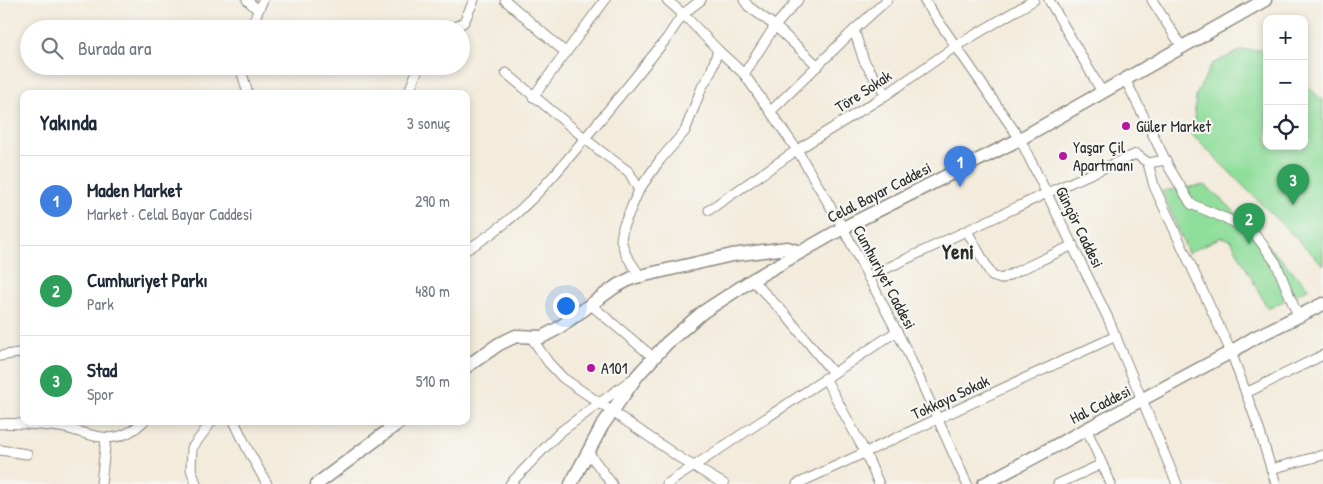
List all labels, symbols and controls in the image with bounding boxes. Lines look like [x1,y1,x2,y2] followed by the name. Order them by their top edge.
[1263,15,1308,150] map controls
[1263,15,1308,60] button: +
[20,20,470,75] search box
[38,34,66,62] icon: search
[78,35,151,61] text: Burada ara
[1263,60,1308,105] button: −
[830,64,896,118] street label: Töre Sokak
[1263,105,1308,150] button: locate
[40,108,97,137] text: Yakında
[407,112,450,134] text: 3 sonuç
[1136,115,1212,137] place label: Güler Market
[1120,120,1132,132] marker: Güler Market
[1073,136,1134,176] place label: Yaşar Çil Apartmanı
[944,146,976,187] pin: 1
[1057,150,1069,162] marker: Yaşar Çil Apartmanı
[823,156,935,228] street label: Celal Bayar Caddesi
[1277,164,1309,205] pin: 3
[87,177,182,203] text: Maden Market
[1051,182,1109,272] street label: Güngör Caddesi
[53,190,59,212] text: 1
[415,190,450,212] text: 290 m
[87,203,253,225] text: Market · Celal Bayar Caddesi
[1233,203,1265,244] pin: 2
[848,221,922,333] street label: Cumhuriyet Caddesi
[942,237,974,266] district label: Yeni
[87,267,208,293] text: Cumhuriyet Parkı
[52,280,60,302] text: 2
[415,280,450,302] text: 480 m
[87,293,114,315] text: Park
[553,293,579,319] your location
[87,357,117,383] text: Stad
[601,357,628,379] place label: A101
[585,362,597,374] marker: A101
[907,369,993,425] street label: Tokkaya Sokak
[52,370,60,392] text: 3
[416,370,450,392] text: 510 m
[1066,379,1134,429] street label: Hal Caddesi
[87,383,114,405] text: Spor

